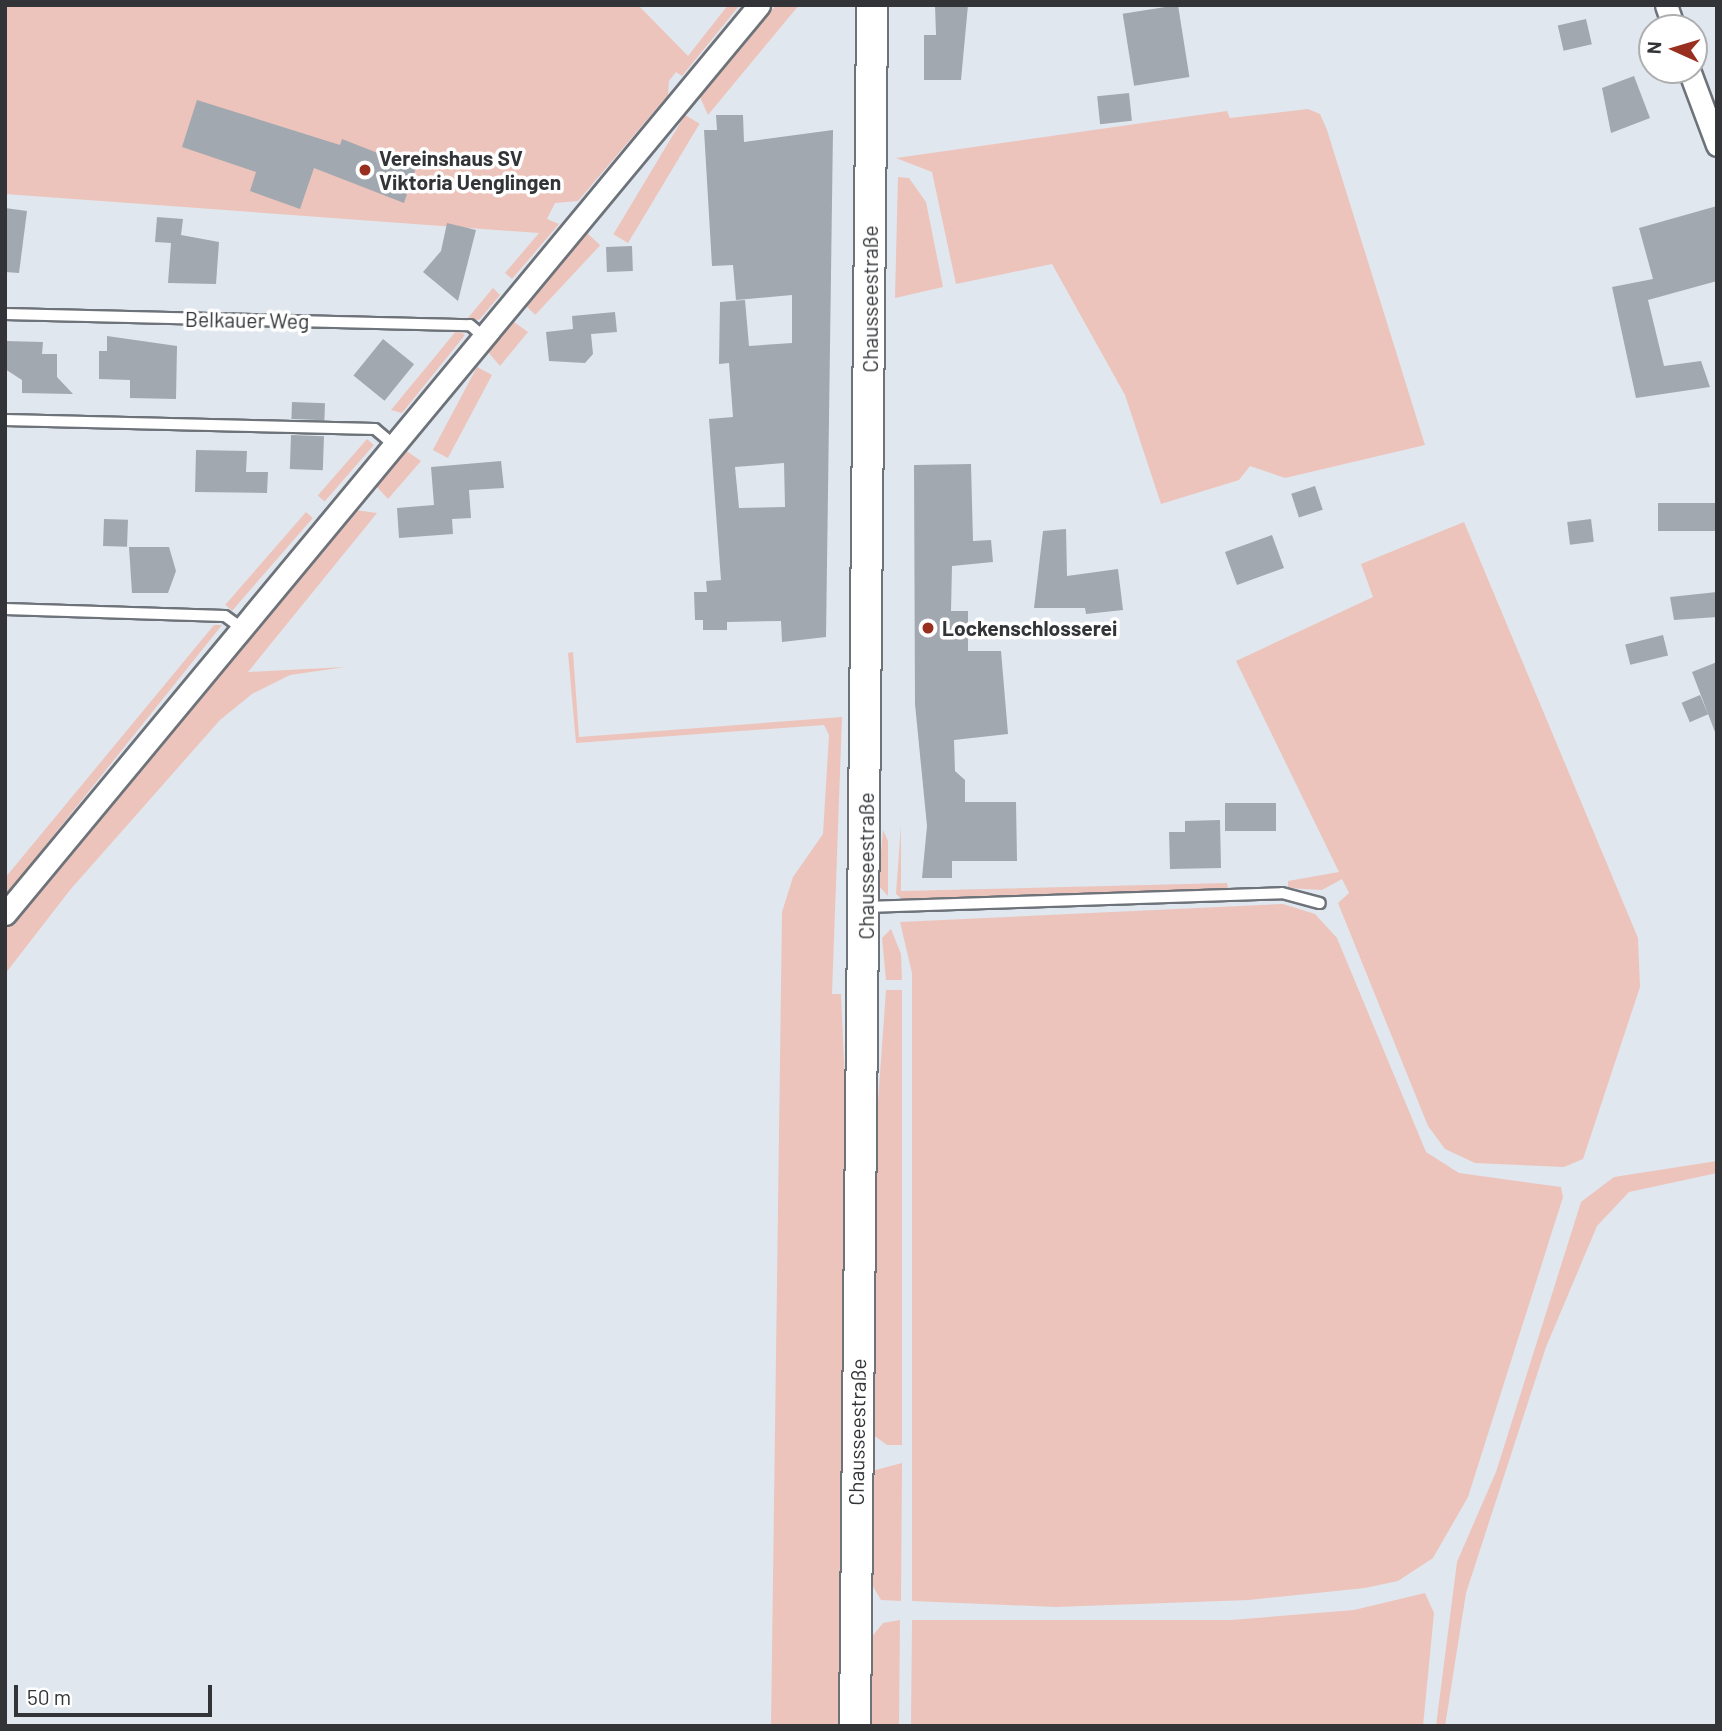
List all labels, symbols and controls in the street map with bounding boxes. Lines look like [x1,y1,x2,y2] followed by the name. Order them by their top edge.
[1638,14,1708,84] north arrow
[1642,41,1665,55] text: N
[379,145,561,195] place label: Vereinshaus SV Viktoria Uenglingen
[357,162,373,178] marker: Vereinshaus SV Viktoria Uenglingen
[857,225,883,373] street label: Chausseestraße
[185,306,309,334] street label: Belkauer Weg
[942,615,1117,641] place label: Lockenschlosserei
[920,620,936,636] marker: Lockenschlosserei
[853,792,879,940] street label: Chausseestraße
[843,1358,871,1506] street label: Chausseestraße
[18,1672,215,1716] scale bar
[27,1684,71,1709] text: 50 m

